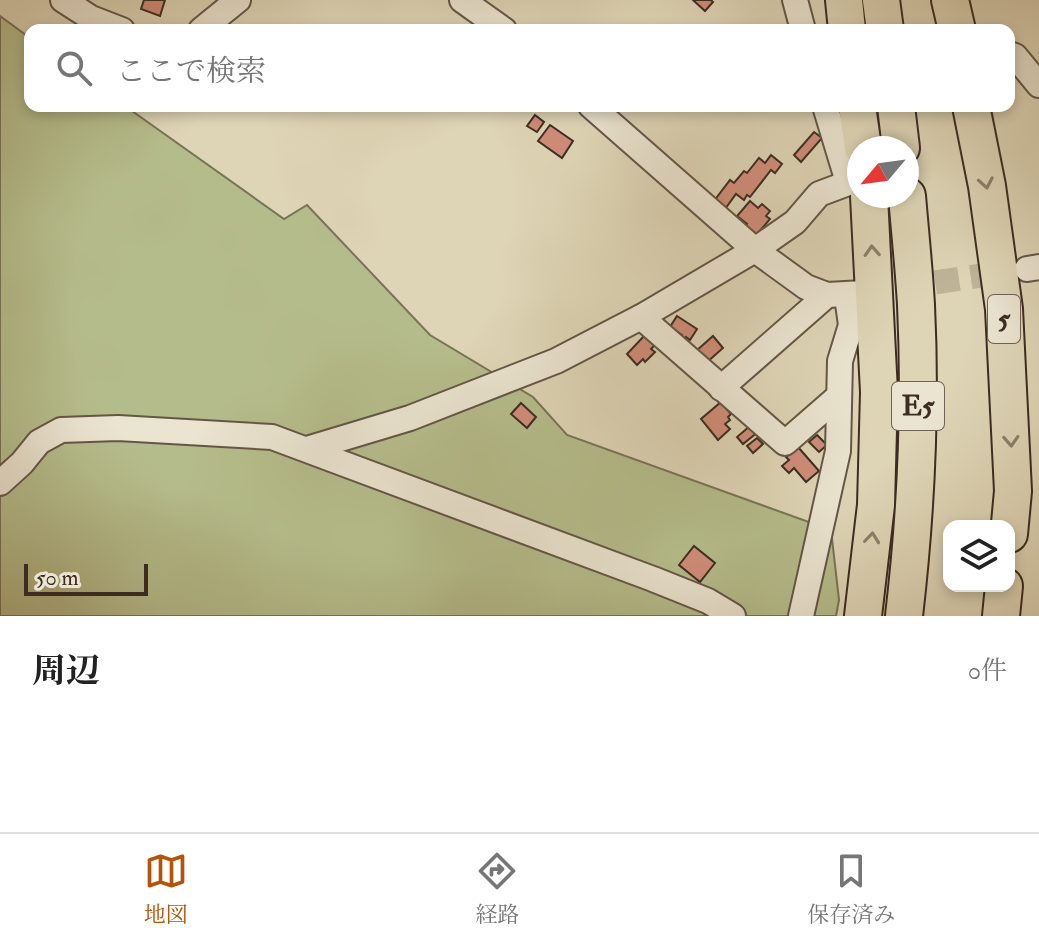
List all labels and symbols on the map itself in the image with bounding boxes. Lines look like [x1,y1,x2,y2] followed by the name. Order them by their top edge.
[847,136,919,208] north arrow
[976,176,993,189] one-way arrow
[863,244,880,257] one-way arrow
[988,295,1020,343] road number: 5
[892,382,944,430] road number: E5
[1002,435,1019,448] one-way arrow
[863,532,880,545] one-way arrow
[24,560,148,596] scale bar

